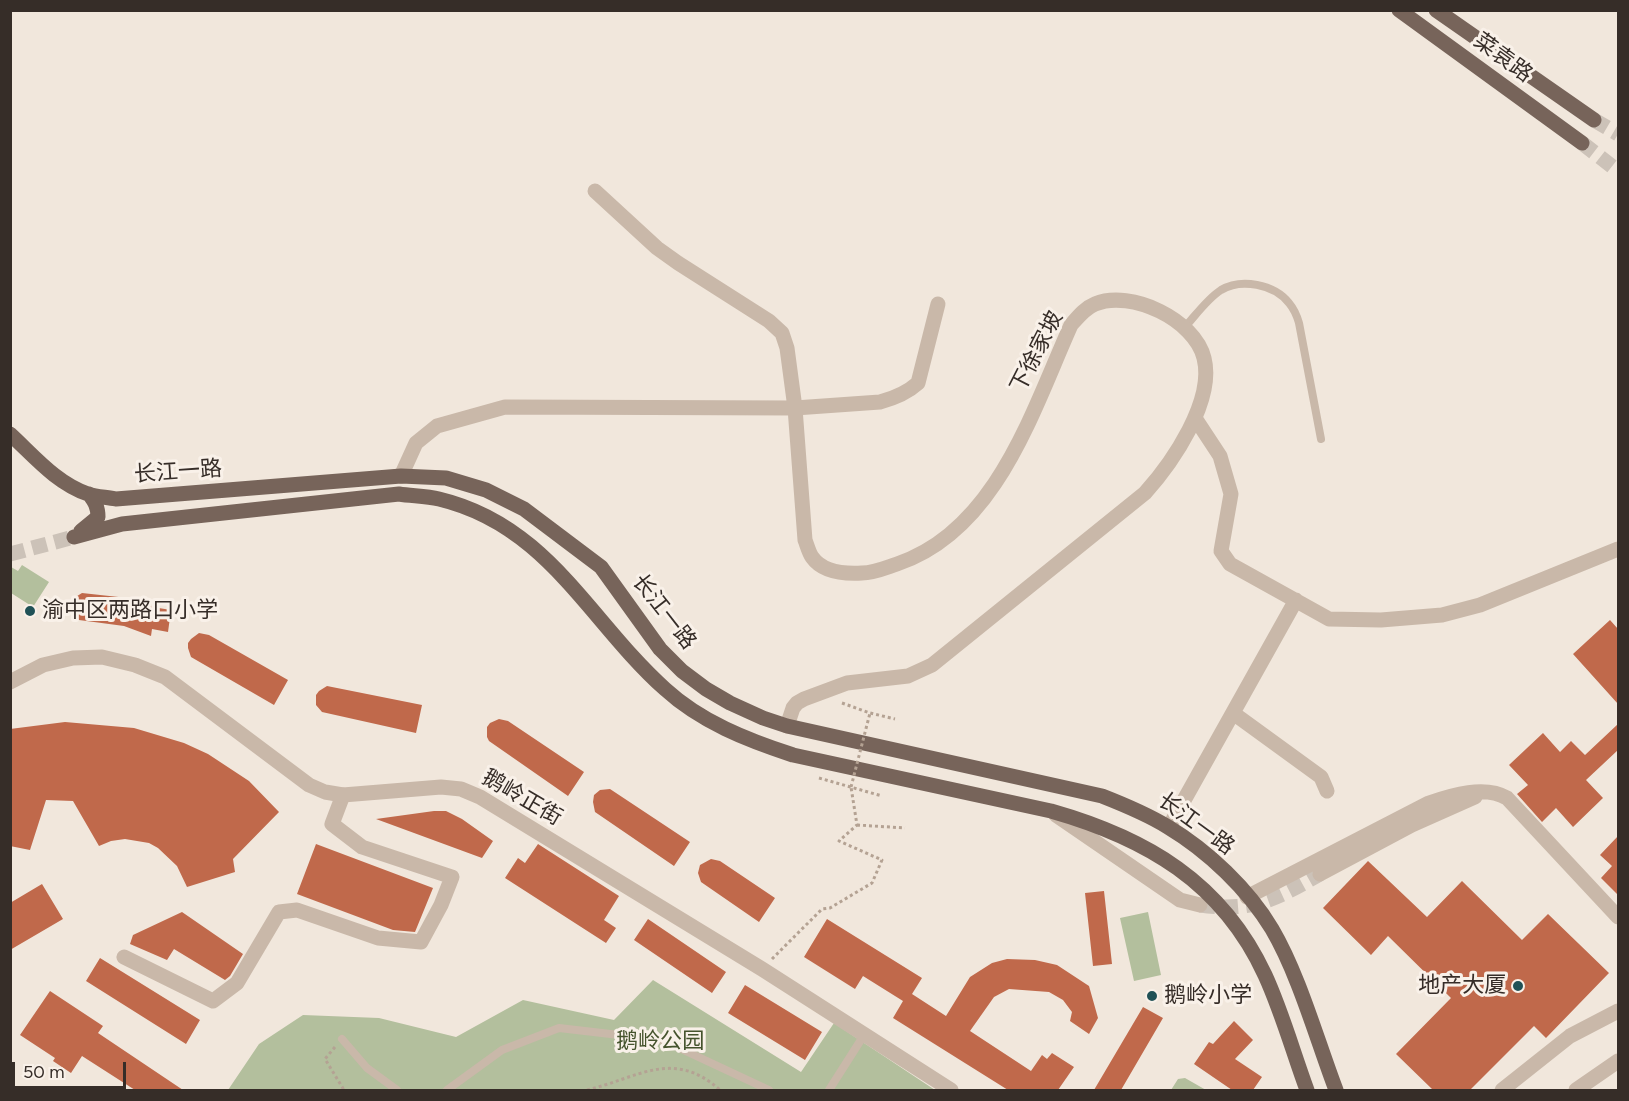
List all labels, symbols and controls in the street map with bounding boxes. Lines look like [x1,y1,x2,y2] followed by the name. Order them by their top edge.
[1469,28,1537,88] street label: 菜袁路
[1005,307,1069,397] street label: 下徐家坡
[133,456,223,488] street label: 长江一路
[627,569,701,655] street label: 长江一路
[42,598,218,624] place label: 渝中区两路口小学
[23,604,37,618] marker: 渝中区两路口小学
[477,765,567,831] street label: 鹅岭正街
[1153,787,1239,861] street label: 长江一路
[1418,973,1506,999] place label: 地产大厦
[1511,979,1525,993] marker: 地产大厦
[1164,983,1252,1009] place label: 鹅岭小学
[1145,989,1159,1003] marker: 鹅岭小学
[616,1029,704,1055] park label: 鹅岭公园
[15,1050,129,1088] scale bar
[23,1061,65,1083] text: 50 m

